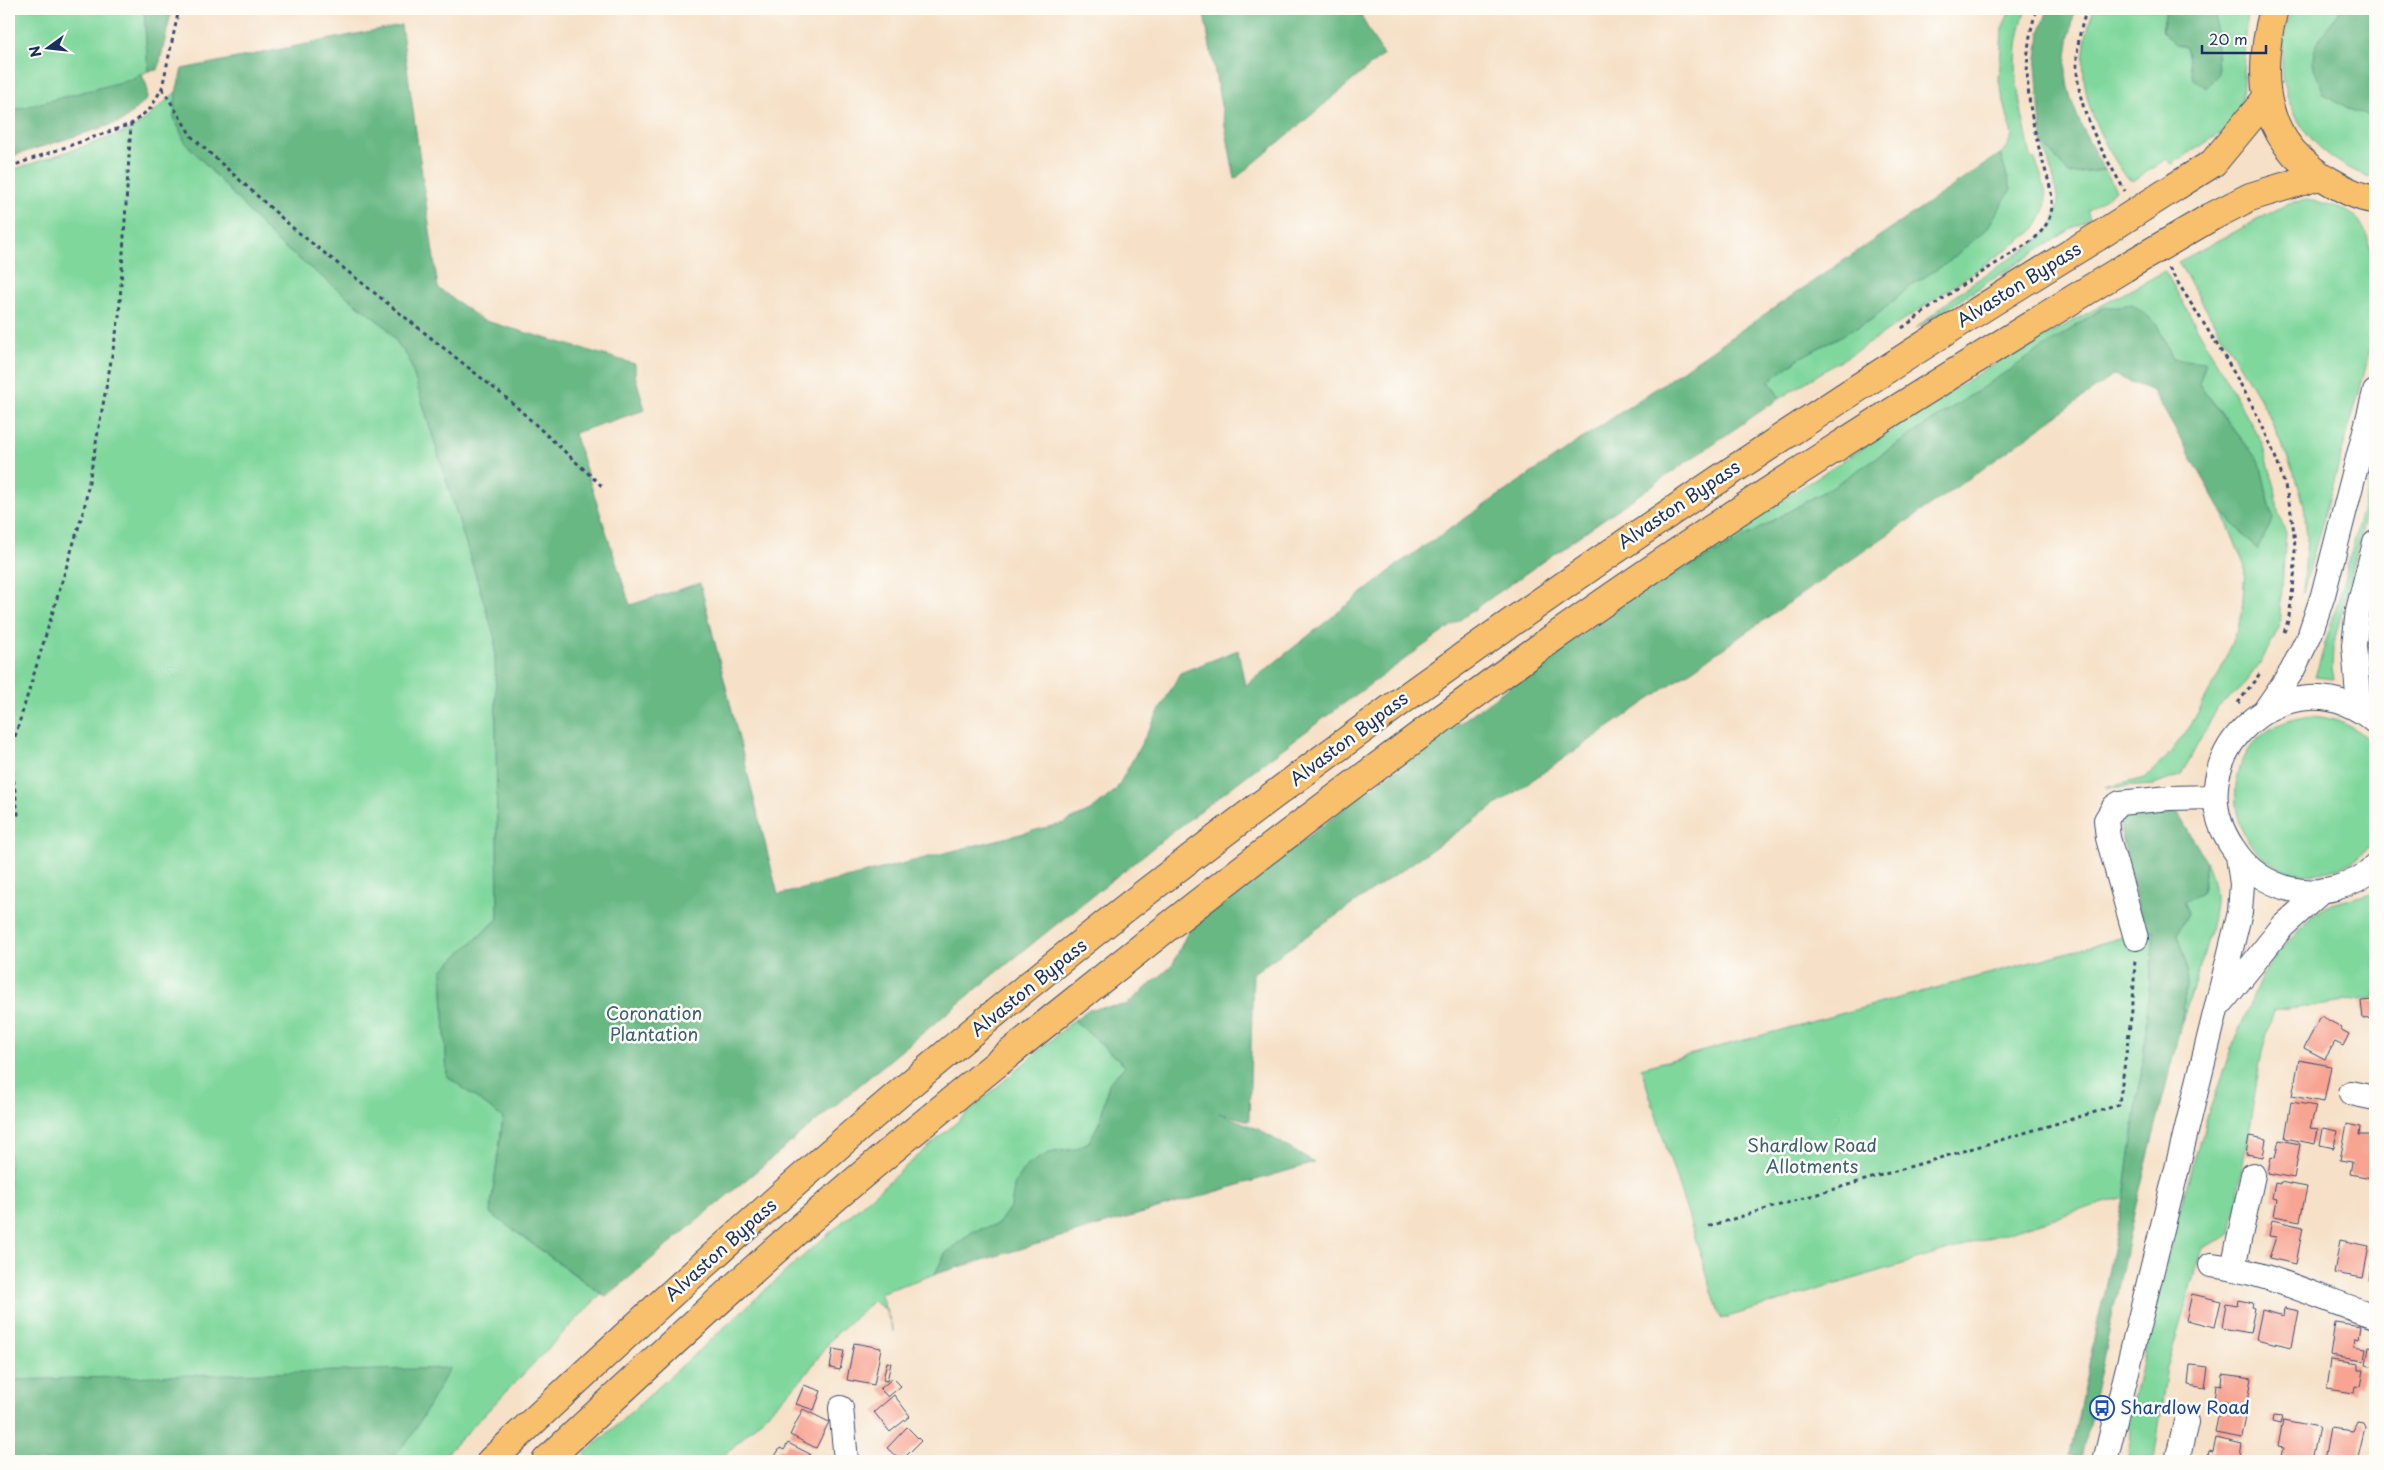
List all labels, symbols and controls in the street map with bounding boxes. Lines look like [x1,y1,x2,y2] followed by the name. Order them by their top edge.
[22,22,72,72] north arrow
[2202,22,2265,54] scale bar
[2209,27,2248,50] text: 20 m
[23,43,47,60] text: N
[1951,234,2086,333] street label: Alvaston Bypass
[1611,453,1745,555] street label: Alvaston Bypass
[1283,684,1413,792] street label: Alvaston Bypass
[964,931,1092,1042] street label: Alvaston Bypass
[606,999,702,1047] park label: Coronation Plantation
[1747,1131,1877,1179] park label: Shardlow Road Allotments
[658,1191,782,1307] street label: Alvaston Bypass
[2120,1393,2250,1420] place label: Shardlow Road
[2089,1395,2115,1421] bus stop icon: Shardlow Road

